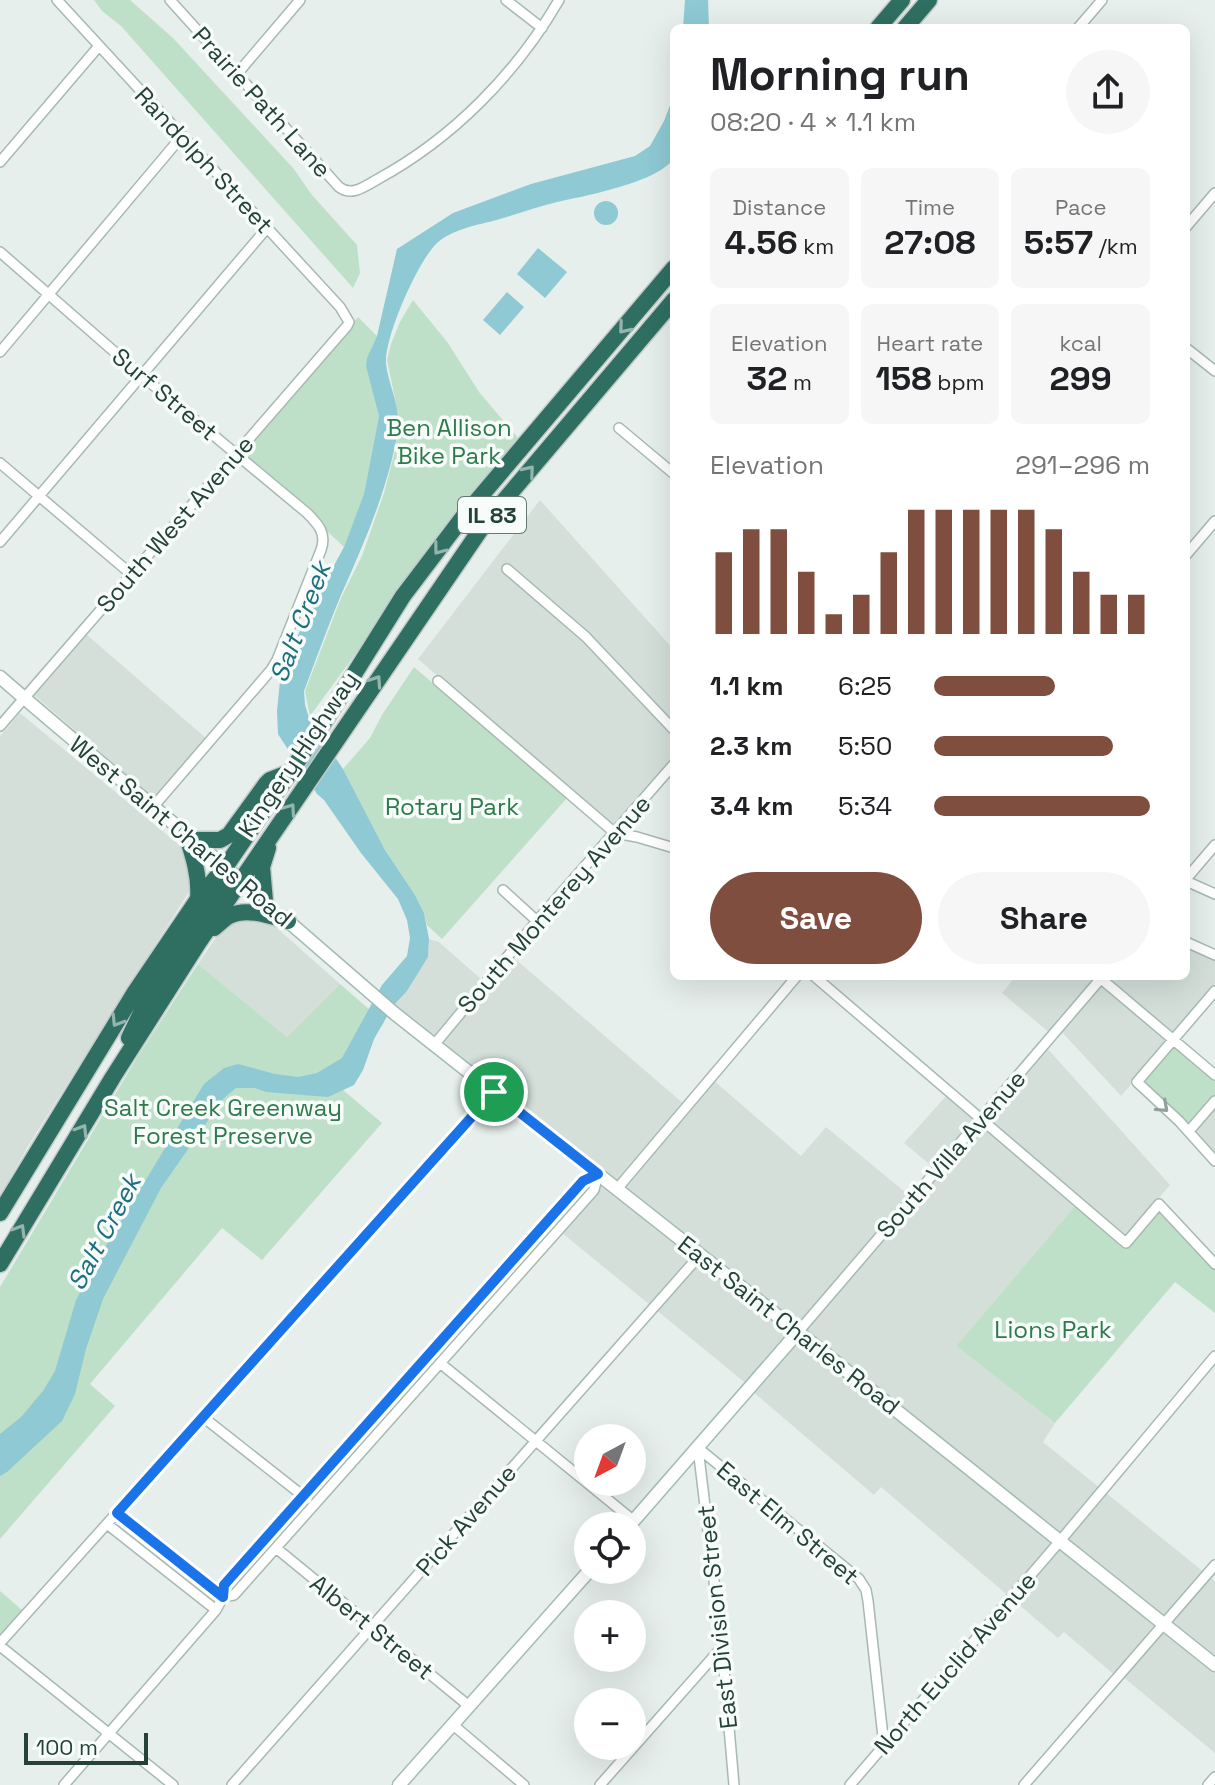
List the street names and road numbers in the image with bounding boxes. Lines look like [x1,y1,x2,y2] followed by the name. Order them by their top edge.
[186,20,338,184] street label: Prairie Path Lane
[128,80,280,240] street label: Randolph Street
[106,341,224,447] street label: Surf Street
[90,429,260,619] street label: South West Avenue
[458,497,526,533] road number: IL 83
[231,665,365,843] street label: Kingery Highway
[63,729,299,933] street label: West Saint Charles Road
[451,789,657,1019] street label: South Monterey Avenue
[870,1064,1032,1244] street label: South Villa Avenue
[672,1229,906,1421] street label: East Saint Charles Road
[710,1454,866,1592] street label: East Elm Street
[409,1458,523,1582] street label: Pick Avenue
[690,1504,744,1730] street label: East Division Street
[867,1565,1043,1761] street label: North Euclid Avenue
[304,1568,440,1686] street label: Albert Street

